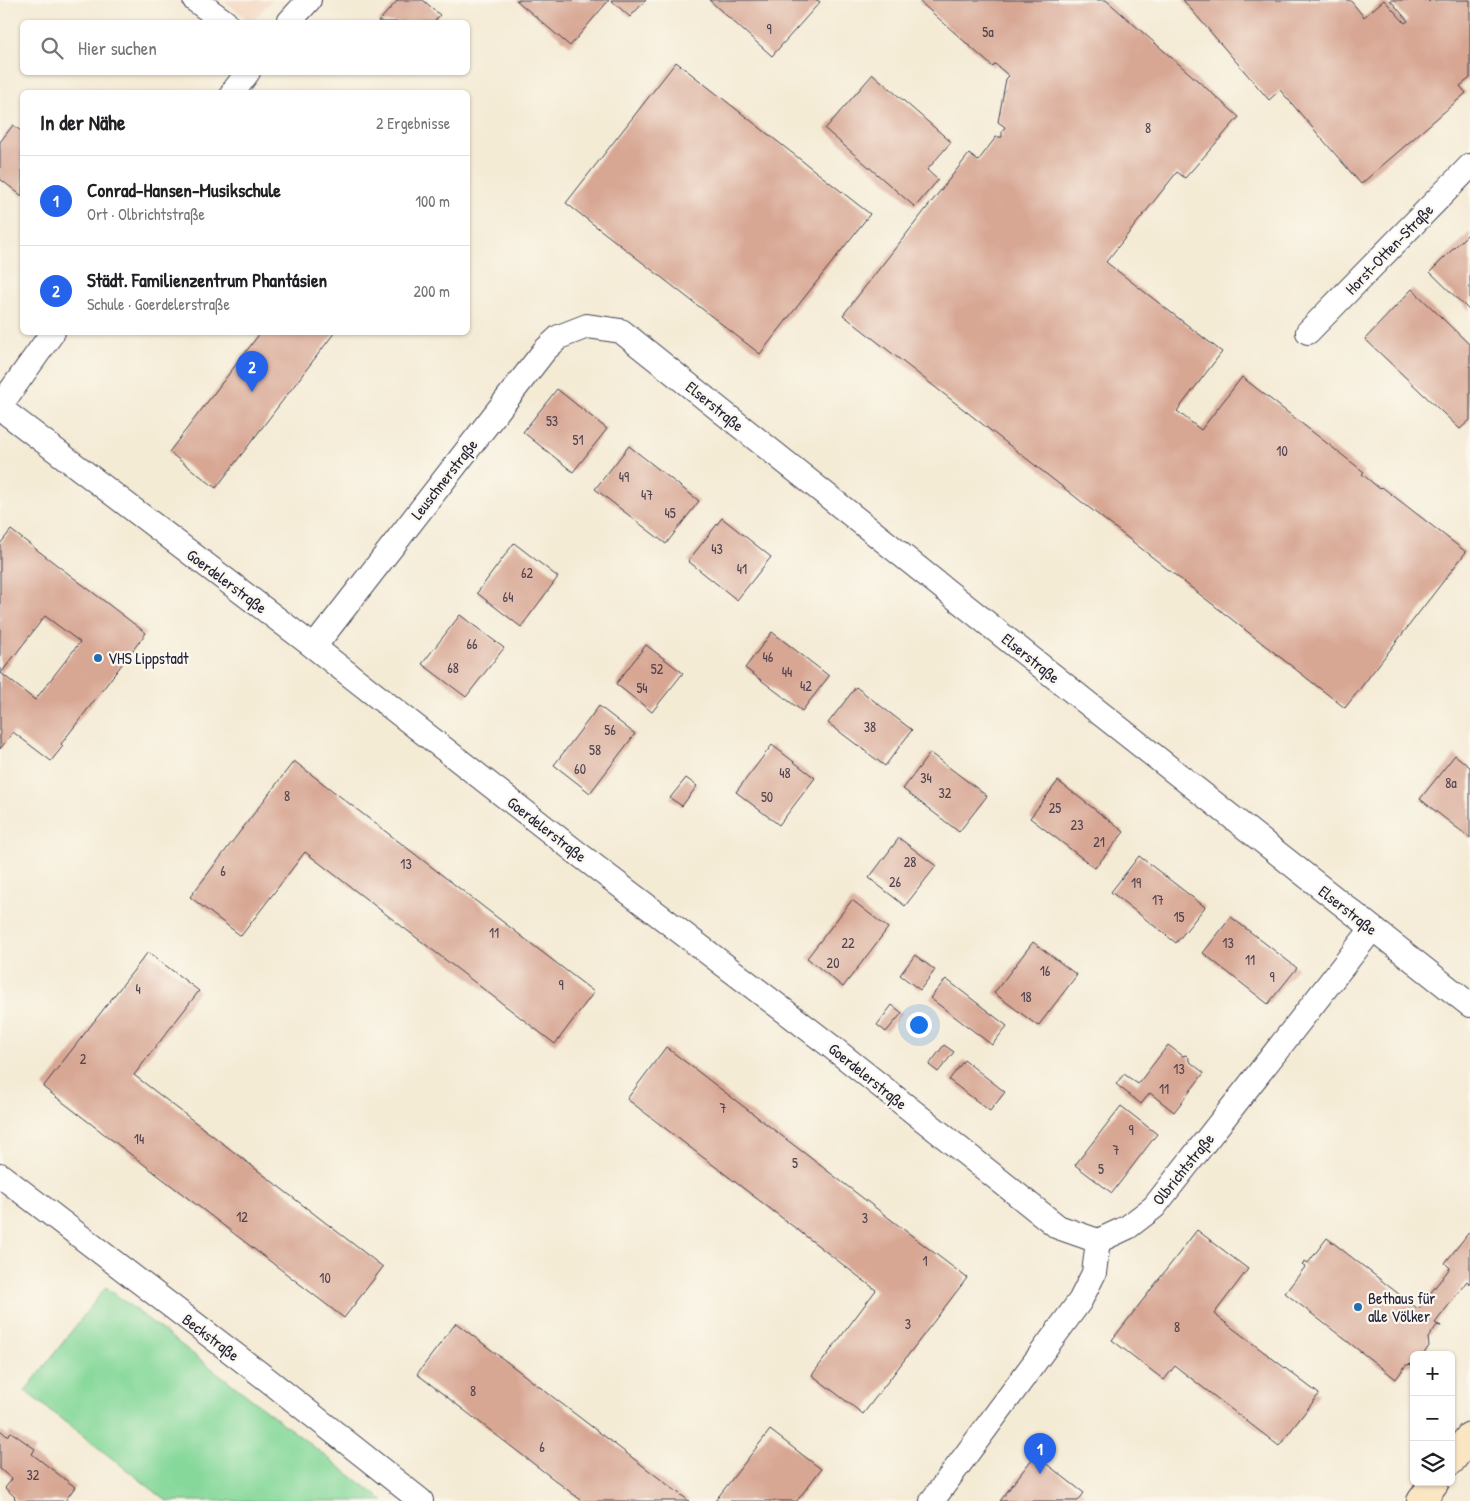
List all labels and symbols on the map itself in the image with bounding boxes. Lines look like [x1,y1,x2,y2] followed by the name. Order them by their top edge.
[766,19,772,38] house number: 9
[982,22,994,41] house number: 5a
[1145,118,1151,137] house number: 8
[1340,198,1438,299] street label: Horst-Otten-Straße
[236,351,268,392] pin: 2
[681,376,749,437] street label: Elserstraße
[546,411,558,430] house number: 53
[572,430,584,449] house number: 51
[406,434,483,524] street label: Leuschnerstraße
[1276,441,1288,460] house number: 10
[619,467,629,486] house number: 49
[641,485,653,504] house number: 47
[664,503,676,522] house number: 45
[711,539,723,558] house number: 43
[182,544,272,619] street label: Goerdelerstraße
[737,559,747,578] house number: 41
[521,563,534,582] house number: 62
[503,587,513,606] house number: 64
[997,628,1065,689] street label: Elserstraße
[466,634,478,653] house number: 66
[108,647,189,669] place label: VHS Lippstadt
[763,647,774,666] house number: 46
[92,652,104,664] marker: VHS Lippstadt
[447,658,459,677] house number: 68
[651,659,664,678] house number: 52
[782,662,792,681] house number: 44
[800,676,812,695] house number: 42
[636,678,648,697] house number: 54
[864,717,876,736] house number: 38
[604,720,616,739] house number: 56
[589,740,601,759] house number: 58
[574,759,586,778] house number: 60
[779,763,791,782] house number: 48
[920,768,932,787] house number: 34
[1445,773,1457,792] house number: 8a
[939,783,952,802] house number: 32
[284,786,290,805] house number: 8
[761,787,773,806] house number: 50
[503,791,592,867] street label: Goerdelerstraße
[1049,798,1061,817] house number: 25
[1071,815,1083,834] house number: 23
[1093,832,1105,851] house number: 21
[904,852,916,871] house number: 28
[400,854,412,873] house number: 13
[220,861,226,880] house number: 6
[889,872,901,891] house number: 26
[1131,873,1141,892] house number: 19
[1314,880,1382,940] street label: Elserstraße
[1152,890,1164,909] house number: 17
[1173,907,1185,926] house number: 15
[489,923,499,942] house number: 11
[841,933,855,952] house number: 22
[1222,933,1234,952] house number: 13
[1245,950,1255,969] house number: 11
[827,953,839,972] house number: 20
[1040,961,1051,980] house number: 16
[1269,967,1275,986] house number: 9
[558,975,564,994] house number: 9
[135,979,141,998] house number: 4
[1020,987,1032,1006] house number: 18
[906,1012,932,1038] your location
[824,1038,912,1115] street label: Goerdelerstraße
[80,1049,87,1068] house number: 2
[1173,1059,1185,1078] house number: 13
[1159,1079,1169,1098] house number: 11
[720,1098,727,1117] house number: 7
[1128,1120,1134,1139] house number: 9
[1147,1128,1219,1210] street label: Olbrichtstraße
[134,1129,144,1148] house number: 14
[1113,1140,1120,1159] house number: 7
[792,1153,798,1172] house number: 5
[1098,1159,1104,1178] house number: 5
[236,1207,248,1226] house number: 12
[862,1208,868,1227] house number: 3
[922,1251,928,1270] house number: 1
[319,1268,331,1287] house number: 10
[1368,1287,1436,1327] place label: Bethaus für alle Völker
[1352,1301,1364,1313] marker: Bethaus für alle Völker
[178,1308,245,1366] street label: Beckstraße
[905,1314,911,1333] house number: 3
[1174,1317,1180,1336] house number: 8
[470,1381,476,1400] house number: 8
[1024,1433,1056,1474] pin: 1
[539,1437,545,1456] house number: 6
[27,1465,40,1484] house number: 32

